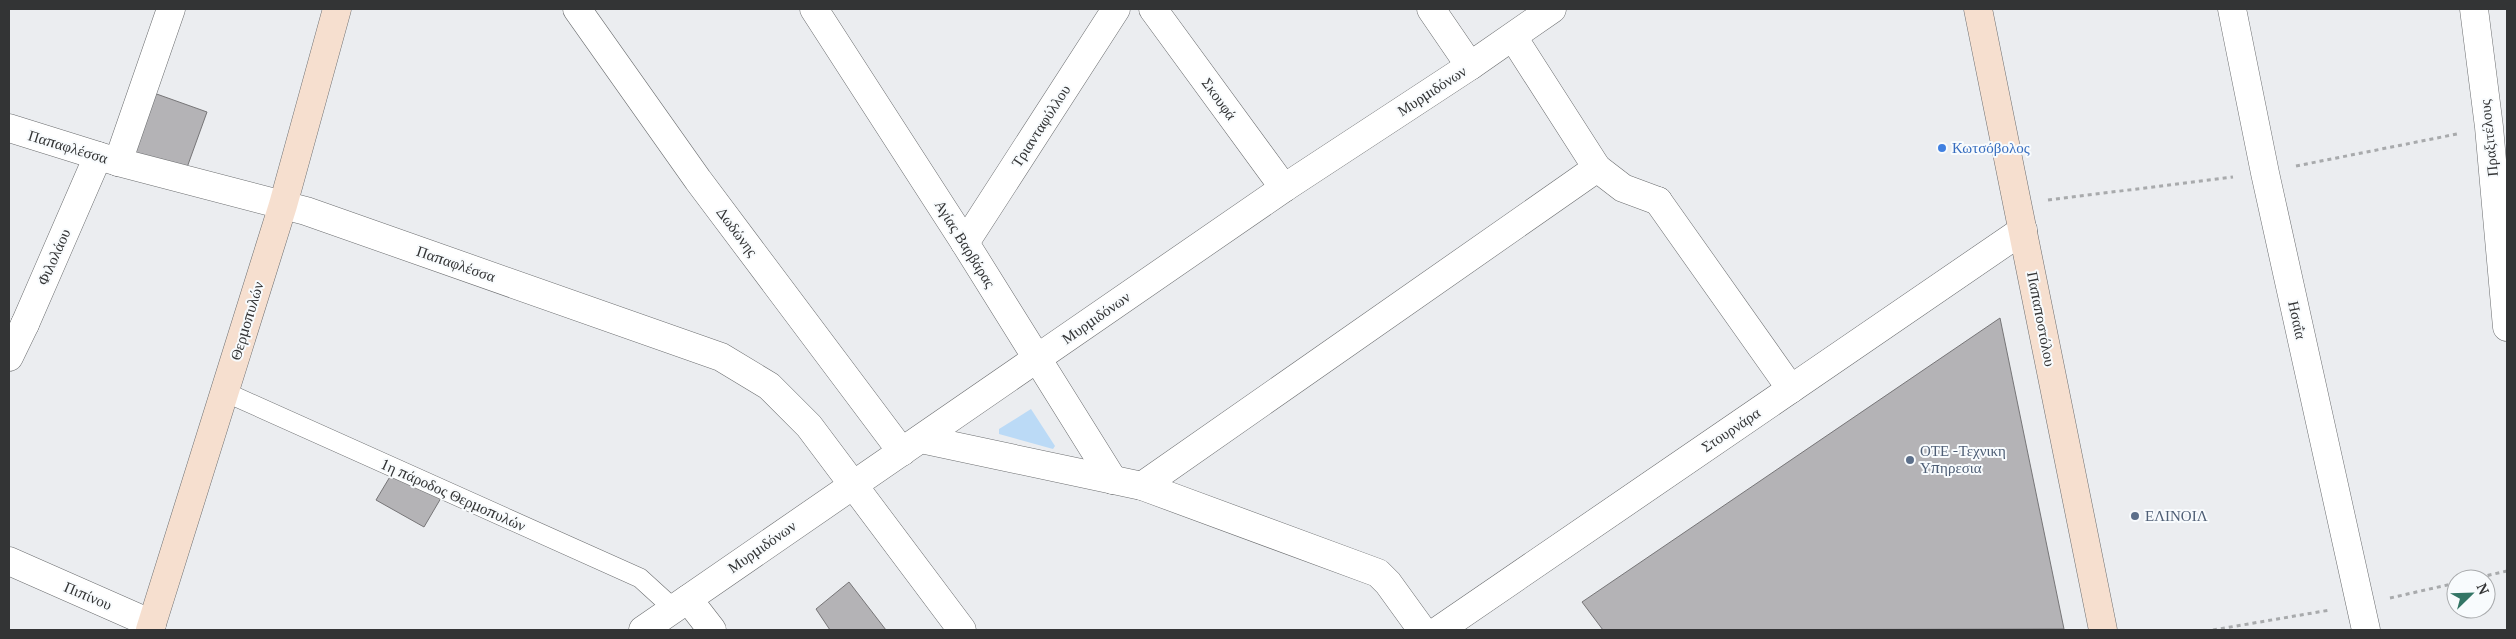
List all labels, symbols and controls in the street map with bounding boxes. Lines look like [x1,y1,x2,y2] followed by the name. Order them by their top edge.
[1393,60,1470,120] street label: Μυρμιδόνων
[1198,73,1242,124] street label: Σκουφά
[1006,80,1074,171] street label: Τριανταφύλλου
[2474,99,2502,178] street label: Πραξιτέλους
[26,124,111,168] street label: Παπαφλέσσα
[1952,137,2030,157] place label: Κωτσόβολος
[1936,142,1948,154] marker: Κωτσόβολος
[931,196,1001,291] street label: Αγίας Βαρβάρας
[713,203,763,260] street label: Δωδώνης
[32,225,74,288] street label: Φιλολάου
[414,240,498,286] street label: Παπαφλέσσα
[2023,270,2061,368] street label: Παπαποστόλου
[225,279,268,363] street label: Θερμοπυλών
[1057,286,1134,348] street label: Μυρμιδόνων
[2284,299,2312,341] street label: Ησαΐα
[1697,402,1764,456] street label: Στουρνάρα
[1920,440,2006,477] place label: ΟΤΕ -Τεχνικη Υπηρεσια
[378,453,529,535] street label: 1η πάροδος Θερμοπυλών
[1904,454,1916,466] marker: ΟΤΕ -Τεχνικη Υπηρεσια
[2145,505,2208,525] place label: ΕΛΙΝΟΙΛ
[2129,510,2141,522] marker: ΕΛΙΝΟΙΛ
[723,515,800,577] street label: Μυρμιδόνων
[2446,569,2496,619] north arrow
[62,576,115,614] street label: Πιπίνου
[2473,580,2494,598] text: N

